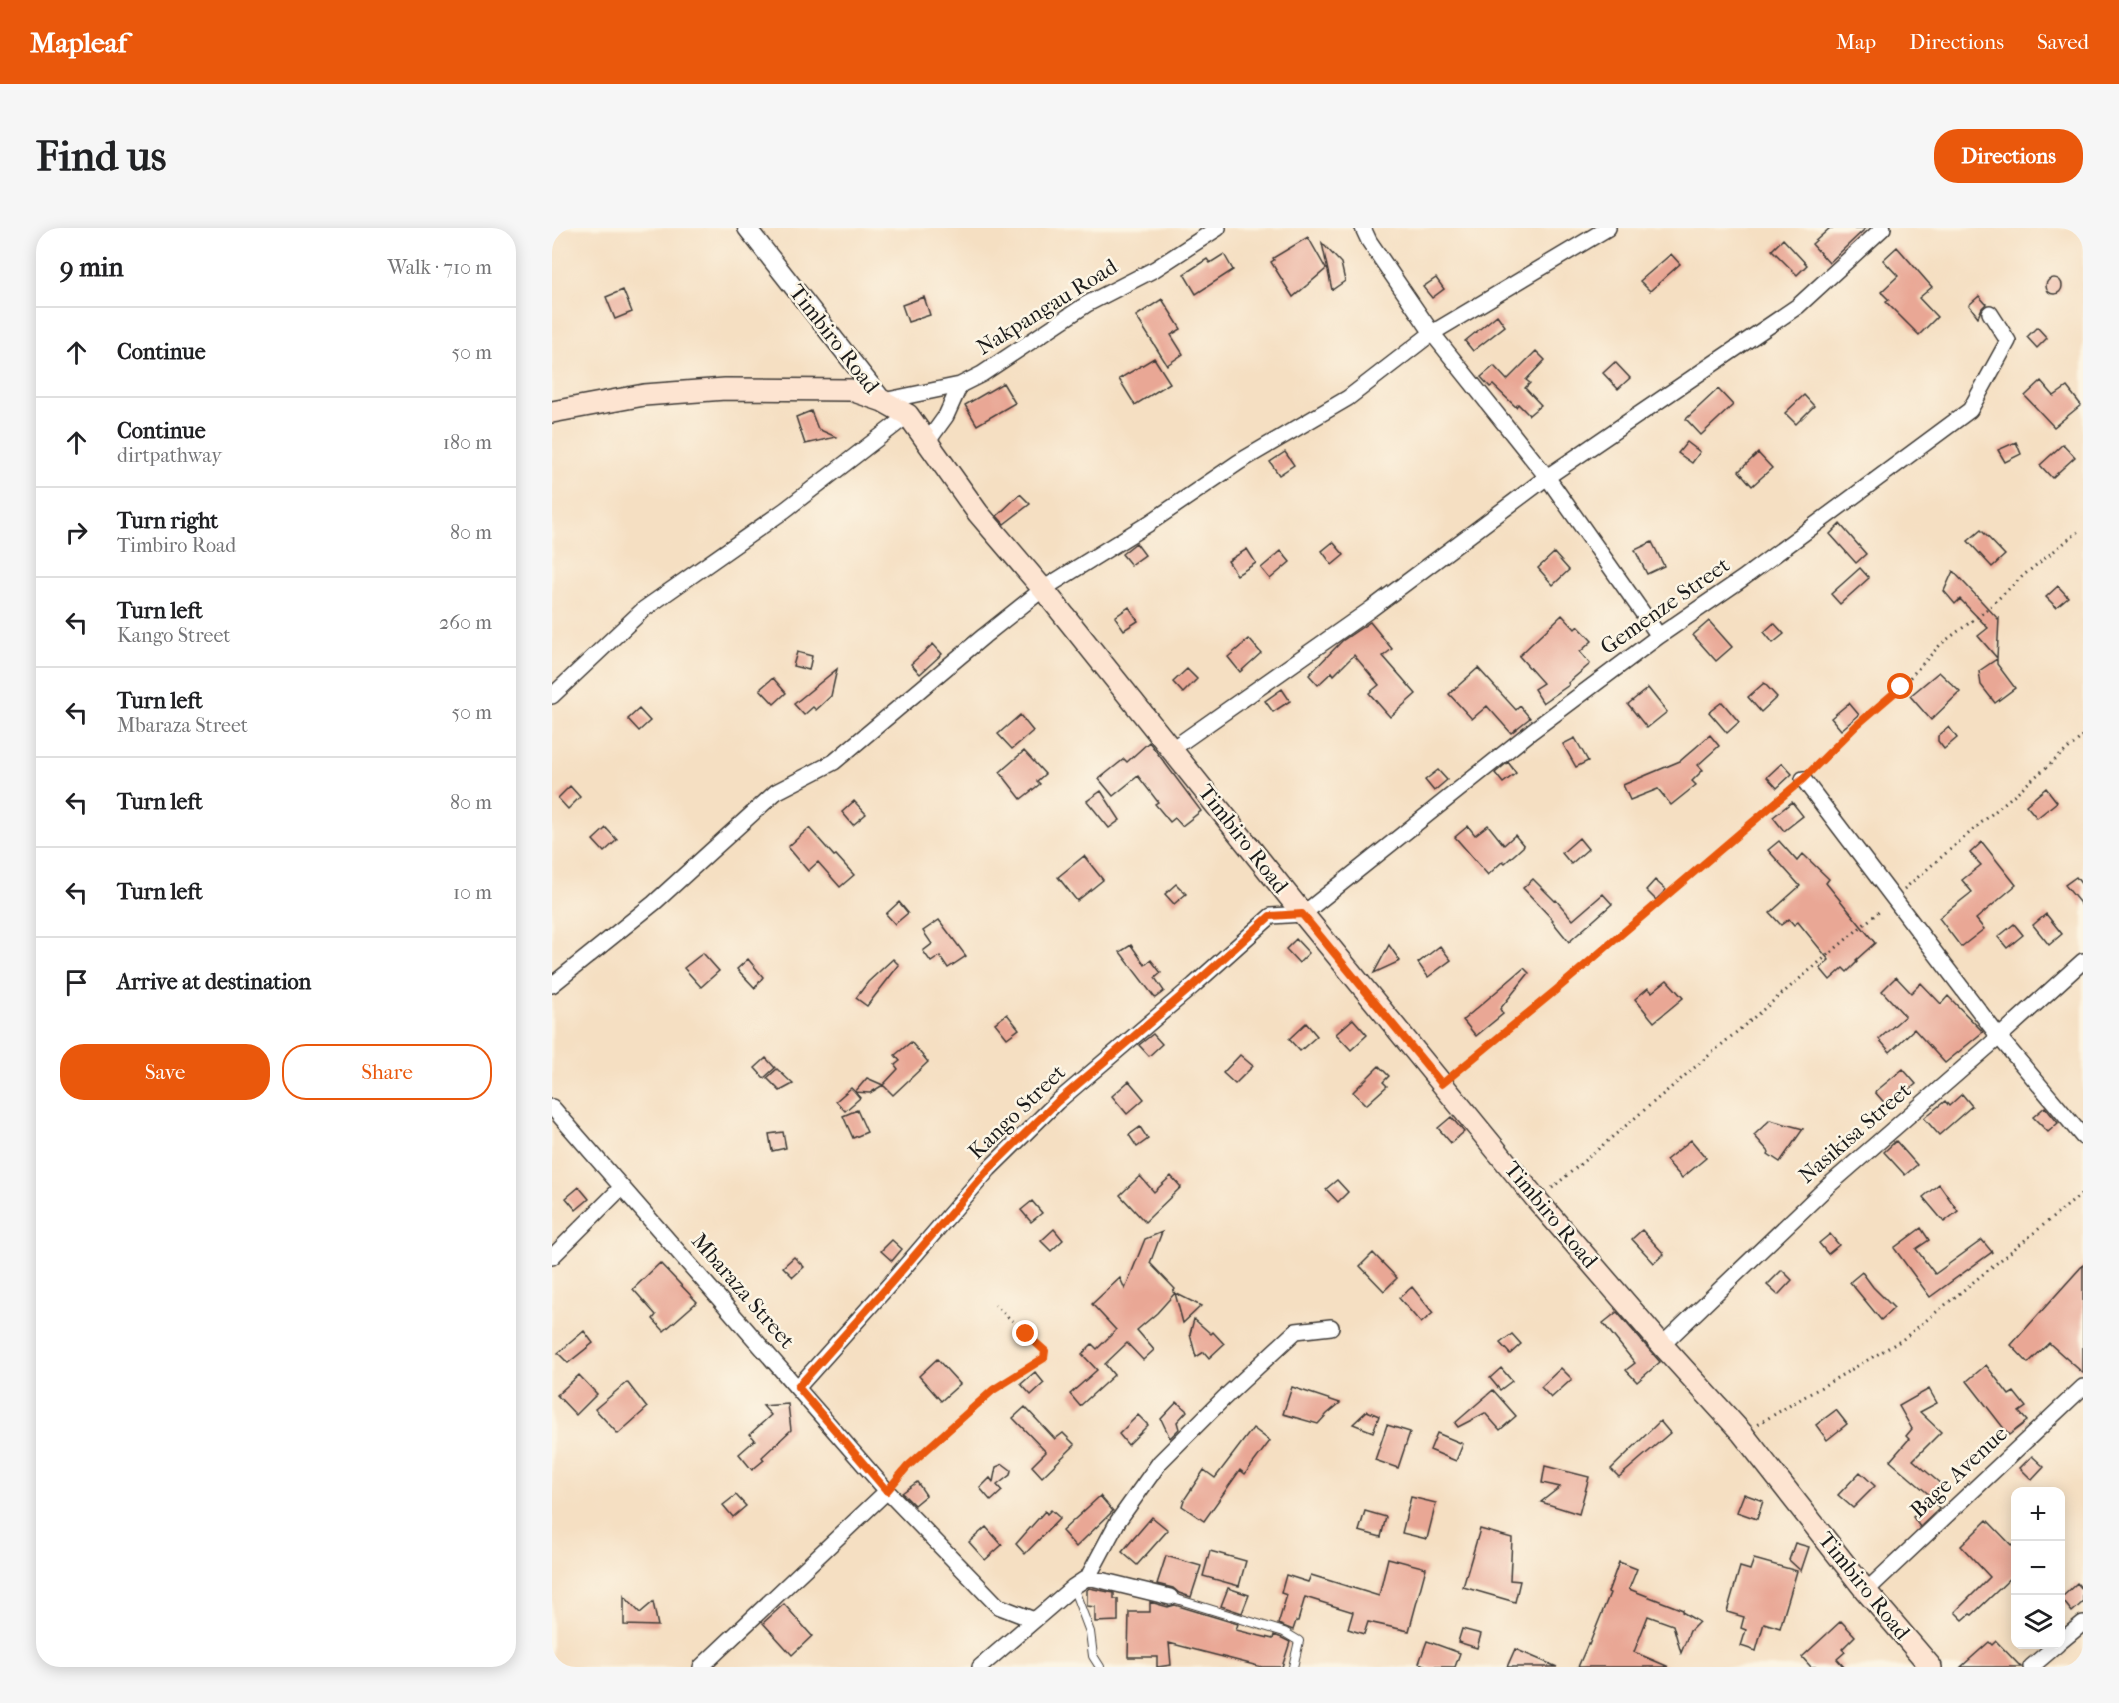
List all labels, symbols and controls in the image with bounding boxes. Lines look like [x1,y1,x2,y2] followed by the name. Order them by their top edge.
[30,26,127,59] text: Mapleaf
[1836,30,1876,54] text: Map
[1909,30,2004,54] text: Directions
[2037,30,2089,54] text: Saved
[1934,129,2083,183] button: Directions
[36,132,166,181] text: Find us
[60,252,124,283] text: 9 min
[972,253,1123,361] street label: Nakpangau Road
[387,256,492,279] text: Walk · 710 m
[783,279,885,399] street label: Timbiro Road
[60,336,93,369] icon: ahead
[117,339,206,365] text: Continue
[451,341,492,364] text: 50 m
[117,418,206,444] text: Continue
[60,426,93,459] icon: ahead
[443,431,492,454] text: 180 m
[117,444,222,467] text: dirtpathway
[117,508,218,534] text: Turn right
[60,516,93,549] icon: right
[450,521,492,544] text: 80 m
[117,534,236,557] text: Timbiro Road
[1595,552,1735,660] street label: Gemenze Street
[117,598,203,624] text: Turn left
[60,606,93,639] icon: left
[439,611,492,634] text: 260 m
[117,624,230,647] text: Kango Street
[1887,673,1913,699] route start
[117,688,203,714] text: Turn left
[60,696,93,729] icon: left
[451,701,492,724] text: 50 m
[117,714,248,737] text: Mbaraza Street
[1192,779,1294,899] street label: Timbiro Road
[60,786,93,819] icon: left
[117,789,203,815] text: Turn left
[450,791,492,814] text: 80 m
[60,876,93,909] icon: left
[117,879,203,905] text: Turn left
[453,881,492,904] text: 10 m
[60,966,93,999] icon: arrive
[117,969,311,995] text: Arrive at destination
[60,1044,270,1100] button: Save
[282,1044,492,1100] button: Share
[963,1059,1071,1165] street label: Kango Street
[1794,1077,1916,1189] street label: Nasikisa Street
[1499,1156,1604,1274] street label: Timbiro Road
[686,1228,800,1354] street label: Mbaraza Street
[1012,1320,1038,1346] route end
[1905,1421,2013,1523] street label: Bage Avenue
[2011,1487,2065,1649] map controls
[2011,1487,2065,1541] button: +
[1813,1527,1916,1646] street label: Timbiro Road
[2011,1541,2065,1595] button: −
[2011,1595,2065,1649] button: layers

